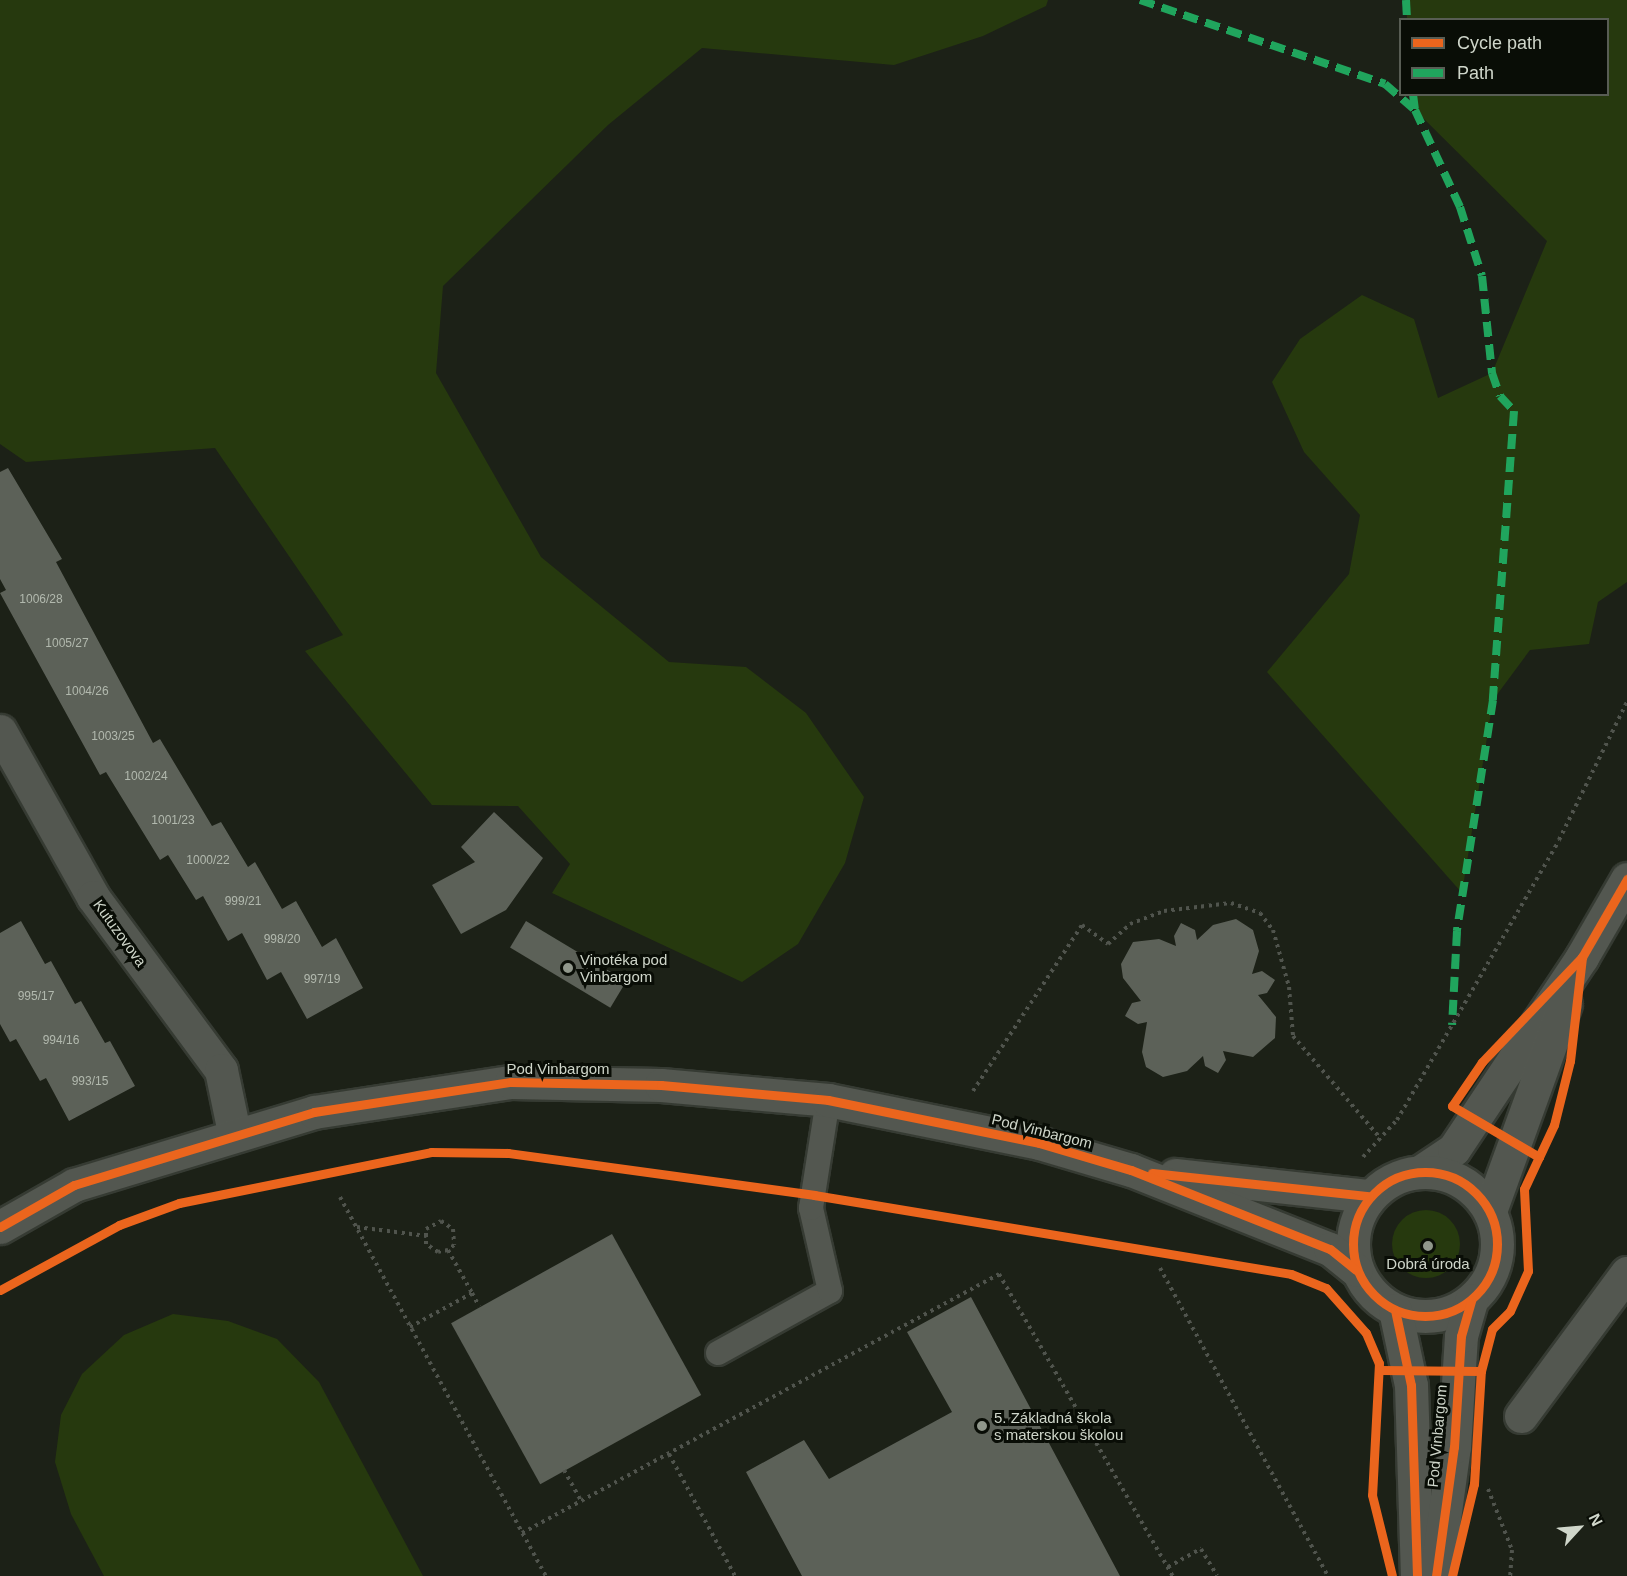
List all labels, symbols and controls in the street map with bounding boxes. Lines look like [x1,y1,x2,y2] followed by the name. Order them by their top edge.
[1399,18,1609,96] legend
[1457,33,1542,53] text: Cycle path
[1457,63,1494,83] text: Path
[19,593,63,607] house number: 1006/28
[45,637,89,651] house number: 1005/27
[65,685,109,699] house number: 1004/26
[91,730,135,744] house number: 1003/25
[124,770,168,784] house number: 1002/24
[151,814,195,828] house number: 1001/23
[186,854,230,868] house number: 1000/22
[225,895,261,909] house number: 999/21
[90,896,150,970] street label: Kutuzovova
[264,933,300,947] house number: 998/20
[580,950,667,985] place label: Vinotéka pod Vinbargom
[561,961,575,975] marker: Vinotéka pod Vinbargom
[304,973,340,987] house number: 997/19
[18,990,54,1004] house number: 995/17
[43,1034,79,1048] house number: 994/16
[506,1060,610,1078] street label: Pod Vinbargom
[72,1075,108,1089] house number: 993/15
[990,1110,1094,1152] street label: Pod Vinbargom
[1421,1239,1435,1253] marker: Dobrá úroda
[1386,1255,1470,1273] place label: Dobrá úroda
[1424,1384,1450,1488] street label: Pod Vinbargom
[994,1408,1123,1443] place label: 5. Základná škola s materskou školou
[975,1419,989,1433] marker: 5. Základná škola s materskou školou
[1549,1498,1609,1558] north arrow
[1585,1511,1606,1529] text: N

